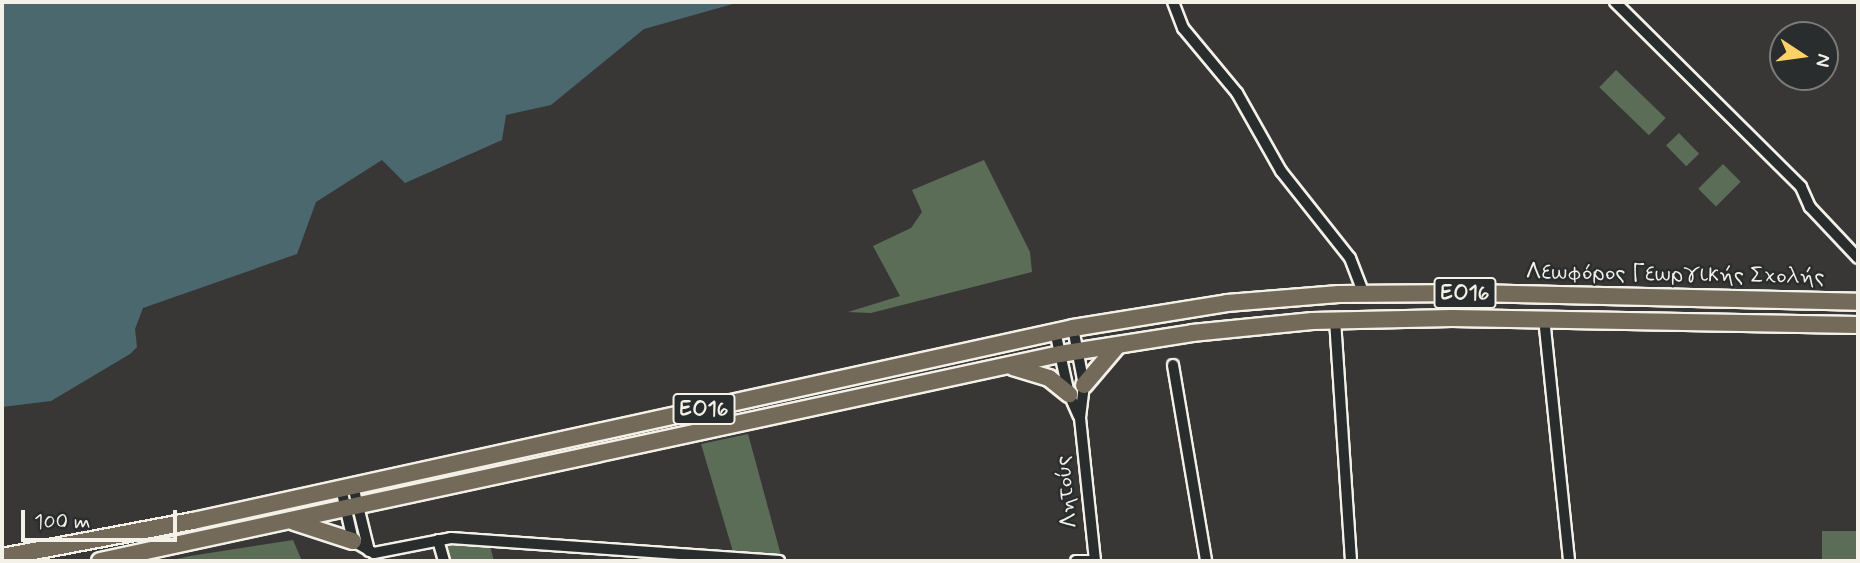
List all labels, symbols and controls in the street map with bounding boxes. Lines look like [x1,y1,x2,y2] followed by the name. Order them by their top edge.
[1769,21,1839,91] north arrow
[1809,51,1837,69] text: N
[1525,259,1825,291] street label: Λεωφόρος Γεωργικής Σχολής
[1434,276,1496,310] road number: ΕΟ16
[672,392,736,426] road number: ΕΟ16
[1049,454,1085,530] street label: Λητούς
[24,496,180,540] scale bar
[34,508,90,536] text: 100 m

